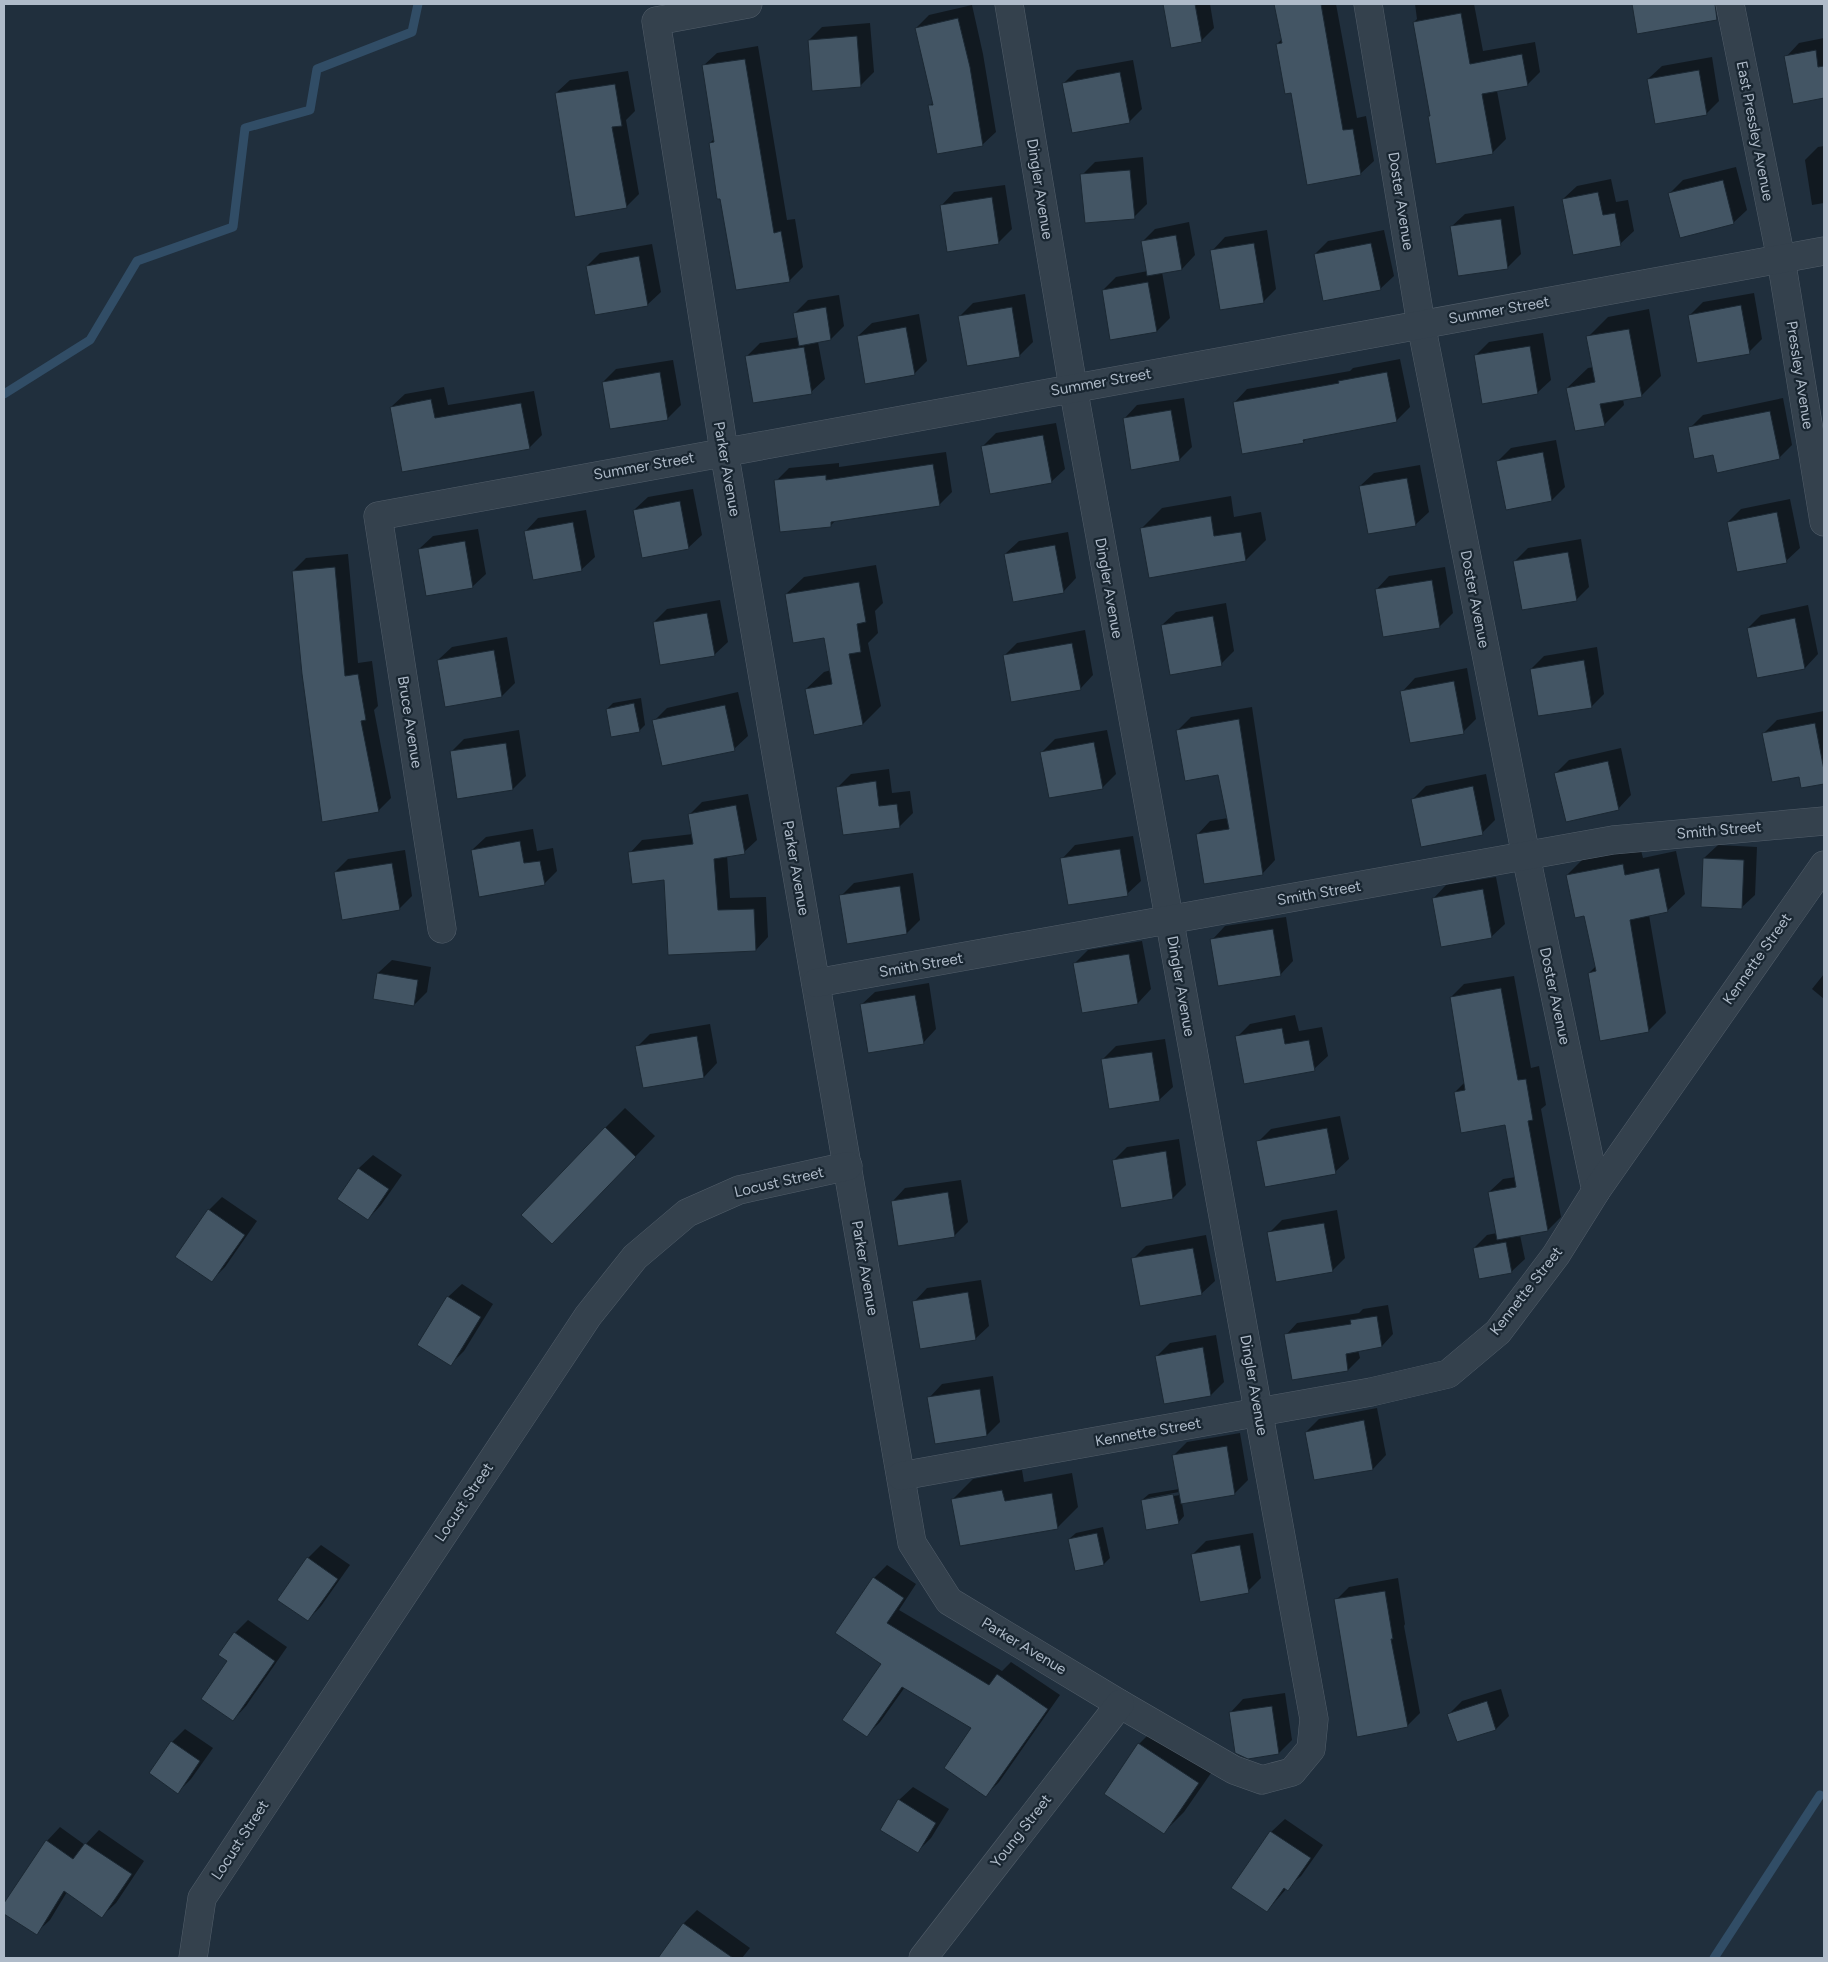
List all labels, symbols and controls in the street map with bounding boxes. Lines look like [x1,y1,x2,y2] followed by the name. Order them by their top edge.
[1733,59,1777,203] street label: East Pressley Avenue
[1023,137,1057,241] street label: Dingler Avenue
[1384,151,1418,251] street label: Doster Avenue
[1447,292,1551,328] street label: Summer Street
[1783,320,1817,430] street label: Pressley Avenue
[1049,364,1153,400] street label: Summer Street
[710,420,744,518] street label: Parker Avenue
[592,448,696,484] street label: Summer Street
[1091,536,1127,640] street label: Dingler Avenue
[1457,549,1493,649] street label: Doster Avenue
[394,674,426,770] street label: Bruce Avenue
[1676,817,1763,843] street label: Smith Street
[779,819,813,917] street label: Parker Avenue
[1275,877,1363,909] street label: Smith Street
[1719,910,1795,1008] street label: Kennette Street
[1163,934,1199,1038] street label: Dingler Avenue
[1536,946,1574,1046] street label: Doster Avenue
[877,949,965,981] street label: Smith Street
[732,1163,826,1201] street label: Locust Street
[848,1219,882,1317] street label: Parker Avenue
[1486,1243,1566,1339] street label: Kennette Street
[1236,1333,1272,1437] street label: Dingler Avenue
[1094,1414,1203,1450] street label: Kennette Street
[431,1459,497,1545] street label: Locust Street
[978,1614,1070,1678] street label: Parker Avenue
[987,1790,1055,1871] street label: Young Street
[208,1797,273,1883] street label: Locust Street

